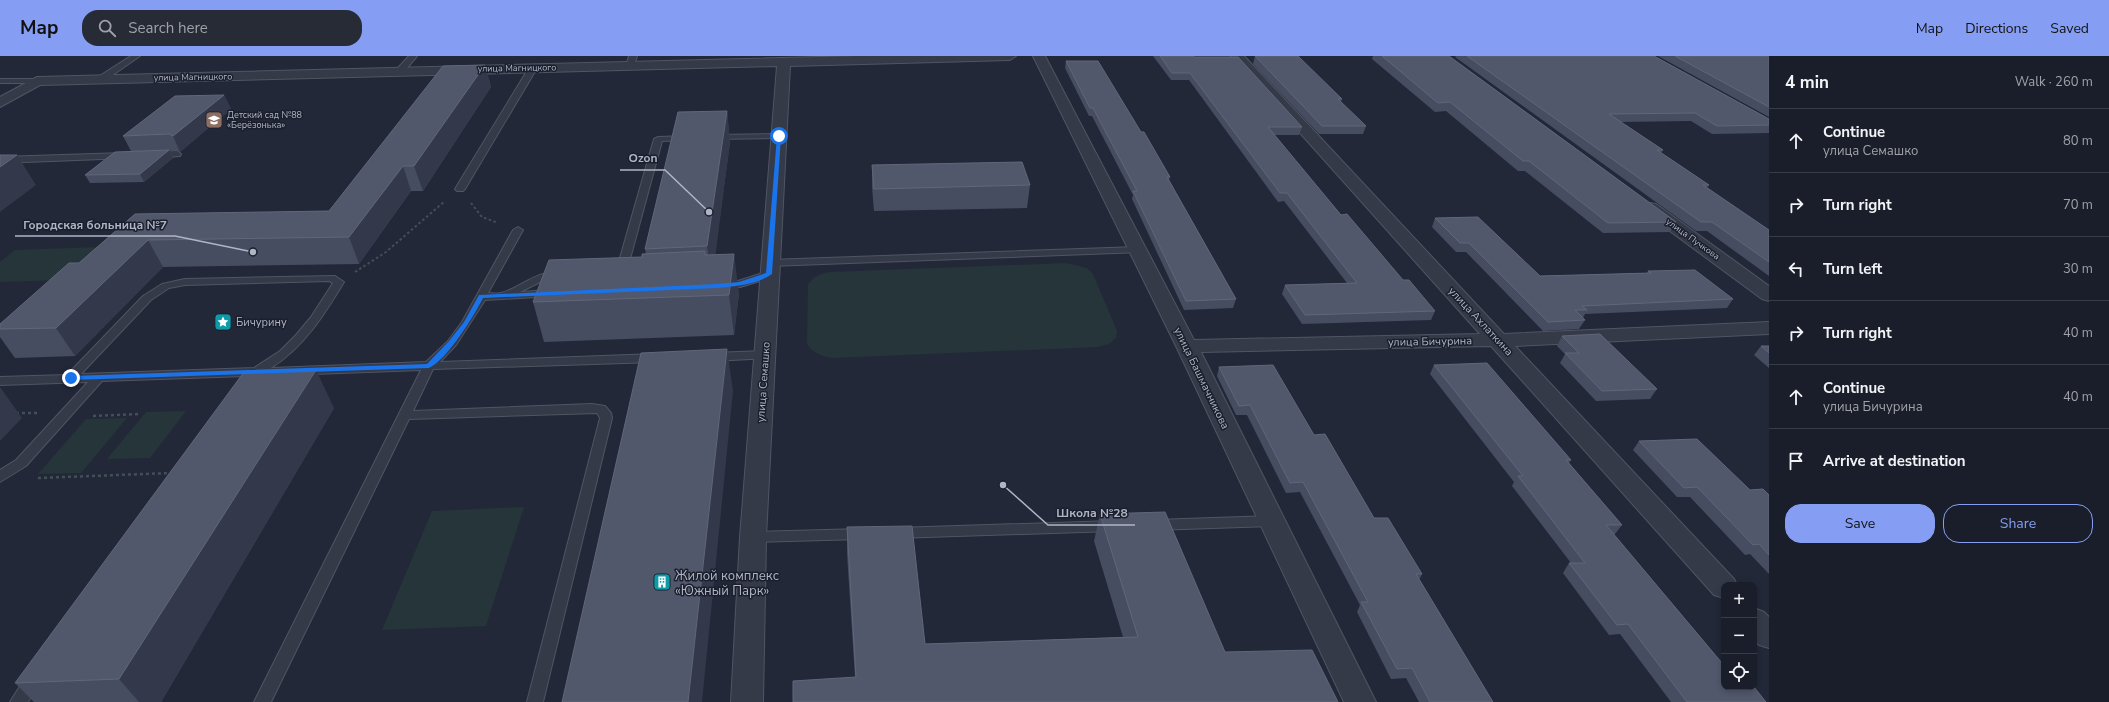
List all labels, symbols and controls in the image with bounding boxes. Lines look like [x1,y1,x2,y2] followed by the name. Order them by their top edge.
[82,10,362,46] search box
[20,15,58,41] text: Map
[96,17,118,39] icon: search
[128,18,208,38] text: Search here
[1916,19,1943,38] text: Map
[1965,19,2028,38] text: Directions
[2050,19,2089,38] text: Saved
[478,61,556,75] street label: улица Магницкого
[154,70,232,84] street label: улица Магницкого
[1785,71,1829,94] text: 4 min
[2015,73,2093,91] text: Walk · 260 m
[227,109,302,131] place label: Детский сад №88 «Берёзонька»
[204,110,224,130] school or university icon: Детский сад №88 «Берёзонька»
[1823,122,1885,142] text: Continue
[770,127,788,145] route start
[1785,130,1807,152] icon: ahead
[2063,132,2093,150] text: 80 m
[1823,142,1918,160] text: улица Семашко
[620,146,665,170] callout: Ozon
[629,150,657,166] text: Ozon
[1785,194,1807,216] icon: right
[1823,195,1892,215] text: Turn right
[2063,196,2093,214] text: 70 m
[15,212,175,236] callout: Городская больница №7
[1664,215,1722,263] street label: улица Пучкова
[23,217,167,233] text: Городская больница №7
[1785,258,1807,280] icon: left
[1823,259,1882,279] text: Turn left
[2063,260,2093,278] text: 30 m
[1445,284,1516,359] street label: улица Ахлаткина
[213,312,233,332] place icon: Бичурину
[236,315,287,330] place label: Бичурину
[1785,322,1807,344] icon: right
[1823,323,1892,343] text: Turn right
[2063,324,2093,342] text: 40 m
[1170,325,1233,432] street label: улица Башмачникова
[1388,333,1472,350] street label: улица Бичурина
[753,341,774,423] street label: улица Семашко
[62,369,80,387] route end
[1823,378,1885,398] text: Continue
[1785,386,1807,408] icon: ahead
[2063,388,2093,406] text: 40 m
[1823,398,1923,416] text: улица Бичурина
[1785,450,1807,472] icon: arrive
[1823,451,1966,471] text: Arrive at destination
[1048,501,1135,525] callout: Школа №28
[1785,504,1935,543] button: Save
[1943,504,2093,543] button: Share
[1056,505,1128,521] text: Школа №28
[675,567,779,600] place label: Жилой комплекс «Южный Парк»
[652,572,672,592] building icon: Жилой комплекс «Южный Парк»
[1721,582,1757,690] map controls
[1721,582,1757,618] button: +
[1721,618,1757,654] button: −
[1721,654,1757,690] button: locate

